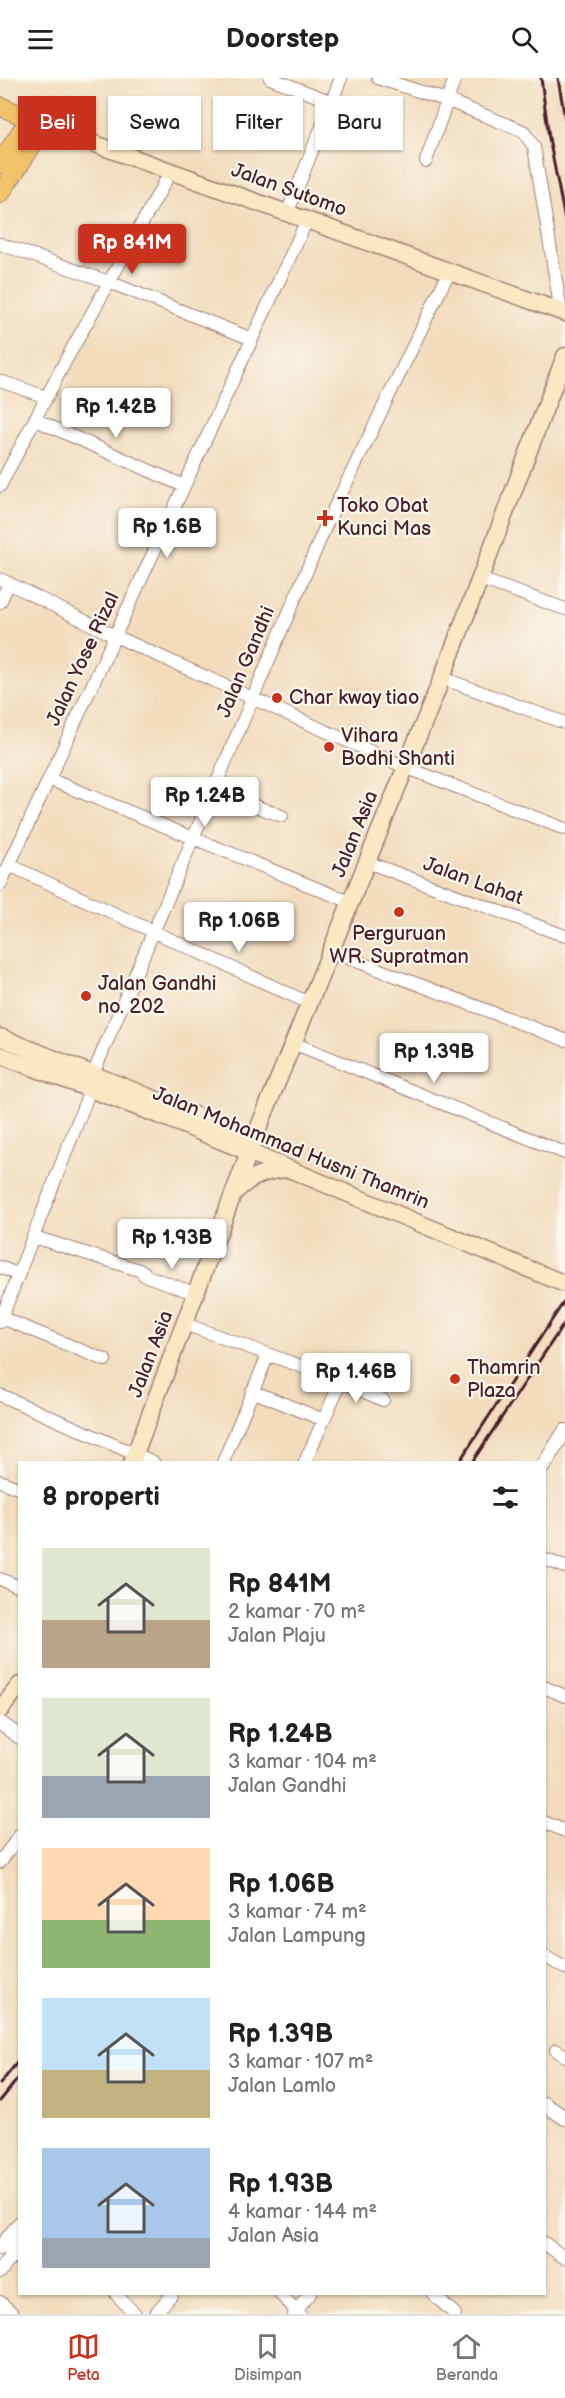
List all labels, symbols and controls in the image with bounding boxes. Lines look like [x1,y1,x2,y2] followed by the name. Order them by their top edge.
[24,23,57,56] icon: menu
[226,23,339,55] text: Doorstep
[508,23,541,56] icon: search
[18,96,96,150] chip: Beli
[108,96,201,150] chip: Sewa
[213,96,303,150] chip: Filter
[315,96,403,150] chip: Baru
[228,158,350,222] street label: Jalan Sutomo
[77,224,187,275] pin: Rp 841M
[92,231,172,255] text: Rp 841M
[54,388,178,439] pin: Rp 1.42B
[75,395,157,419] text: Rp 1.42B
[337,494,431,541] place label: Toko Obat Kunci Mas
[112,508,222,559] pin: Rp 1.6B
[318,511,332,525] marker: Toko Obat Kunci Mas
[132,515,202,539] text: Rp 1.6B
[42,588,124,730] street label: Jalan Yose Rizal
[212,603,280,721] street label: Jalan Gandhi
[289,686,419,710] place label: Char kway tiao
[270,691,284,705] marker: Char kway tiao
[341,724,455,771] place label: Vihara Bodhi Shanti
[322,740,336,754] marker: Vihara Bodhi Shanti
[143,777,267,828] pin: Rp 1.24B
[165,784,245,808] text: Rp 1.24B
[327,787,383,881] street label: Jalan Asia
[420,852,526,910] street label: Jalan Lahat
[177,902,301,953] pin: Rp 1.06B
[392,905,406,919] marker: Perguruan WR. Supratman
[198,909,280,933] text: Rp 1.06B
[329,922,469,969] place label: Perguruan WR. Supratman
[98,972,216,1019] place label: Jalan Gandhi no. 202
[79,989,93,1003] marker: Jalan Gandhi no. 202
[372,1033,496,1084] pin: Rp 1.39B
[394,1040,474,1064] text: Rp 1.39B
[149,1081,433,1215] street label: Jalan Mohammad Husni Thamrin
[110,1219,234,1270] pin: Rp 1.93B
[132,1226,212,1250] text: Rp 1.93B
[123,1307,179,1401] street label: Jalan Asia
[294,1353,418,1404] pin: Rp 1.46B
[467,1356,541,1403] place label: Thamrin Plaza
[315,1360,397,1384] text: Rp 1.46B
[448,1372,462,1386] marker: Thamrin Plaza
[489,1481,522,1514] icon: filters
[42,1482,160,1513] text: 8 properti
[228,1569,332,1600] text: Rp 841M
[90,1572,162,1644] icon: home
[228,1600,366,1624] text: 2 kamar · 70 m²
[228,1624,326,1648] text: Jalan Plaju
[228,1719,333,1750] text: Rp 1.24B
[90,1722,162,1794] icon: home
[228,1750,377,1774] text: 3 kamar · 104 m²
[228,1774,346,1798] text: Jalan Gandhi
[228,1869,335,1900] text: Rp 1.06B
[90,1872,162,1944] icon: home
[228,1900,367,1924] text: 3 kamar · 74 m²
[228,1924,366,1948] text: Jalan Lampung
[228,2019,333,2050] text: Rp 1.39B
[90,2022,162,2094] icon: home
[228,2050,373,2074] text: 3 kamar · 107 m²
[228,2074,336,2098] text: Jalan Lamlo
[228,2169,333,2200] text: Rp 1.93B
[90,2172,162,2244] icon: home
[228,2200,377,2224] text: 4 kamar · 144 m²
[228,2224,319,2248] text: Jalan Asia
[67,2330,100,2385] tab: Peta
[234,2330,302,2385] tab: Disimpan
[436,2330,498,2385] tab: Beranda

